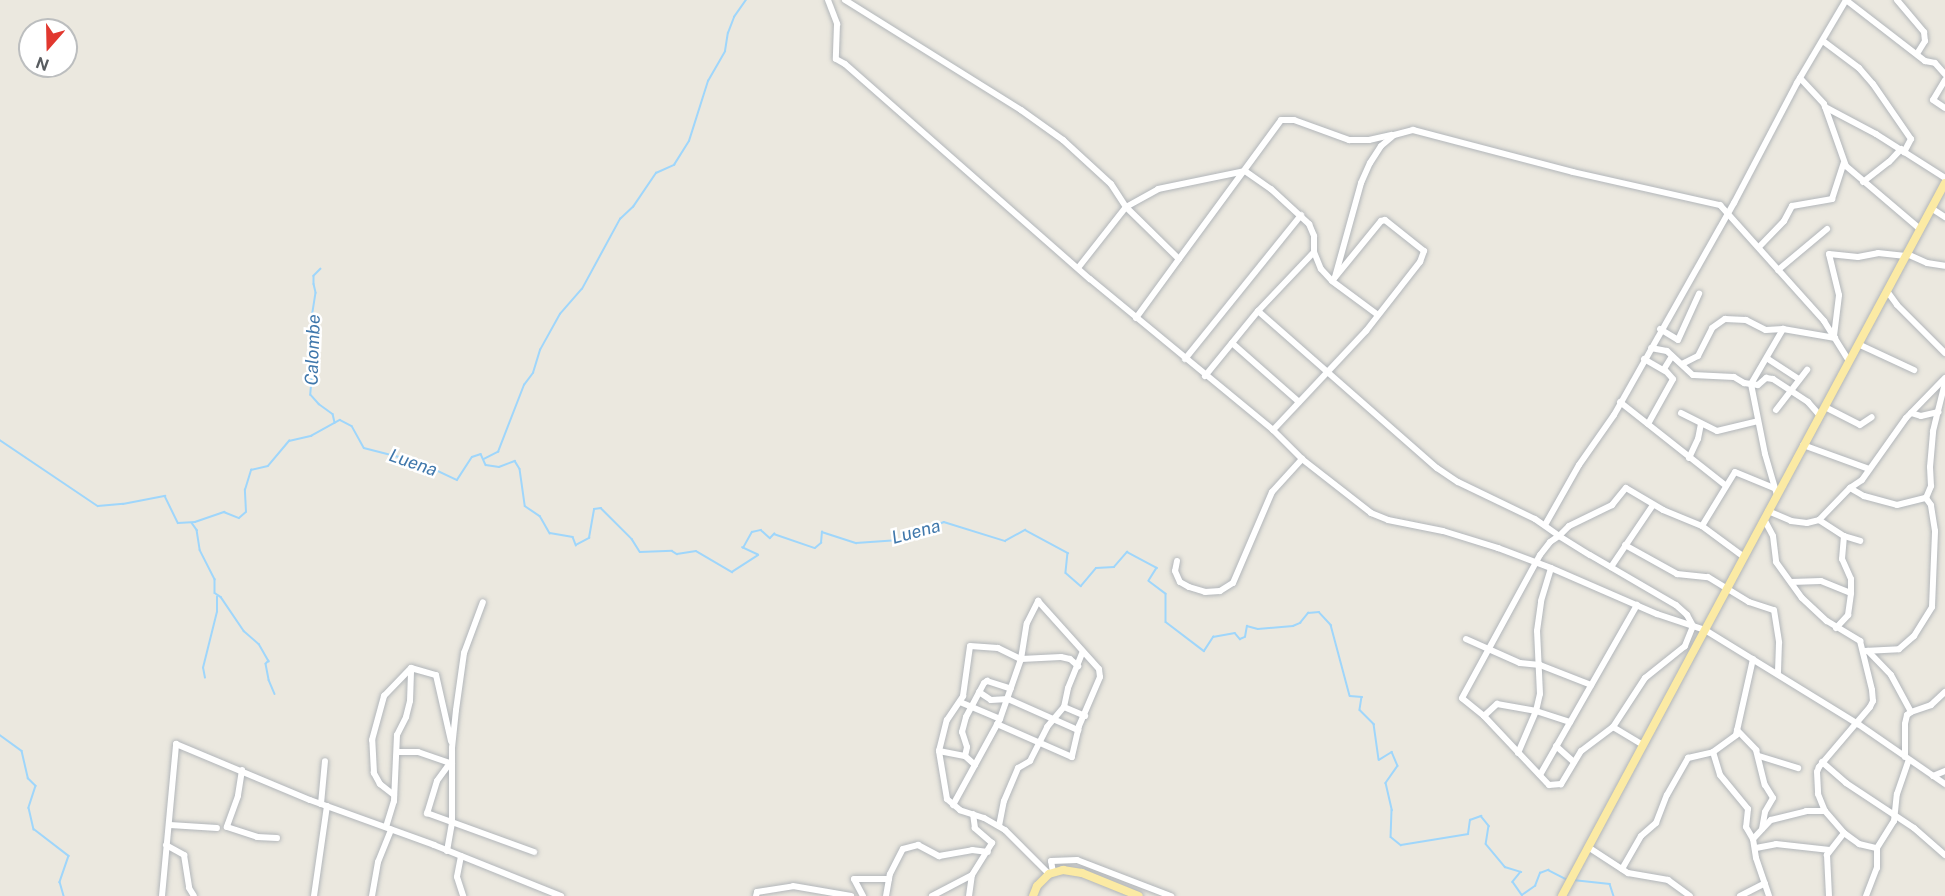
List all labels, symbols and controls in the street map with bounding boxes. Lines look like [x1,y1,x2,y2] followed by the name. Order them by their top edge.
[18,18,78,78] north arrow
[33,52,51,75] text: N
[301,314,325,386] water label: Calombe
[386,445,440,481] water label: Luena
[889,515,943,549] water label: Luena

